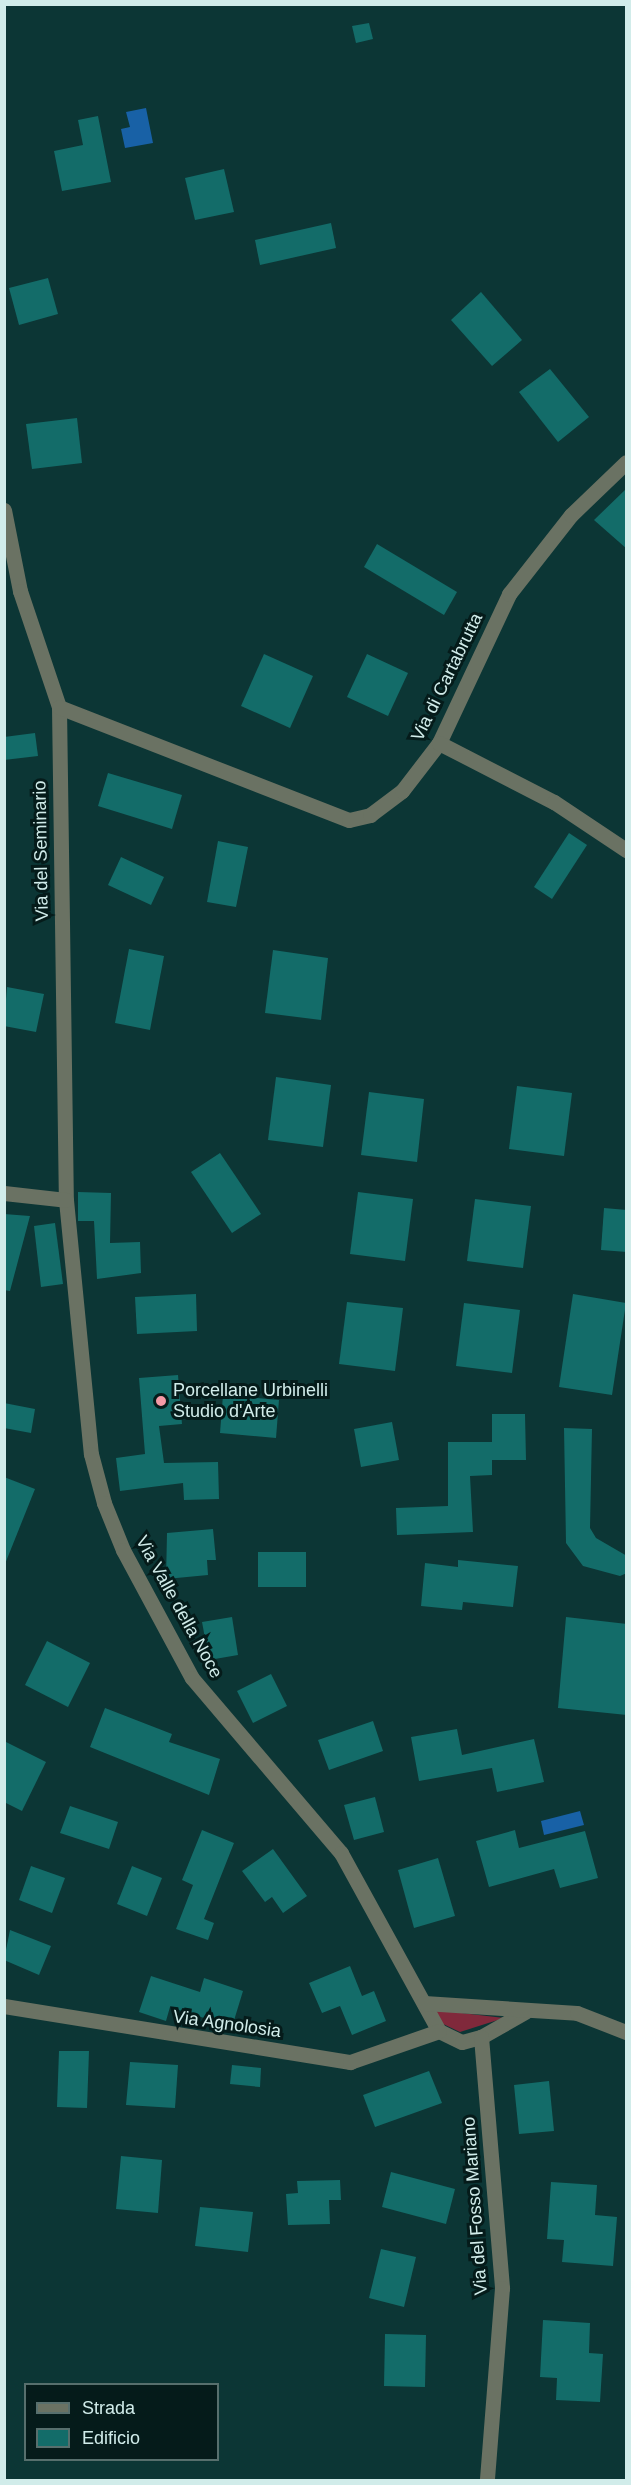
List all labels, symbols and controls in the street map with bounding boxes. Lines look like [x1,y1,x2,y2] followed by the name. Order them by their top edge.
[407,609,487,745] street label: Via di Cartabrutta
[29,780,53,922] street label: Via del Seminario
[173,1380,328,1422] place label: Porcellane Urbinelli Studio d'Arte
[154,1394,168,1408] marker: Porcellane Urbinelli Studio d'Arte
[131,1532,227,1682] street label: Via Valle della Noce
[171,2006,283,2042] street label: Via Agnolosia
[458,2116,492,2296] street label: Via del Fosso Mariano
[24,2383,219,2461] legend
[82,2398,135,2418] text: Strada
[82,2428,140,2448] text: Edificio

